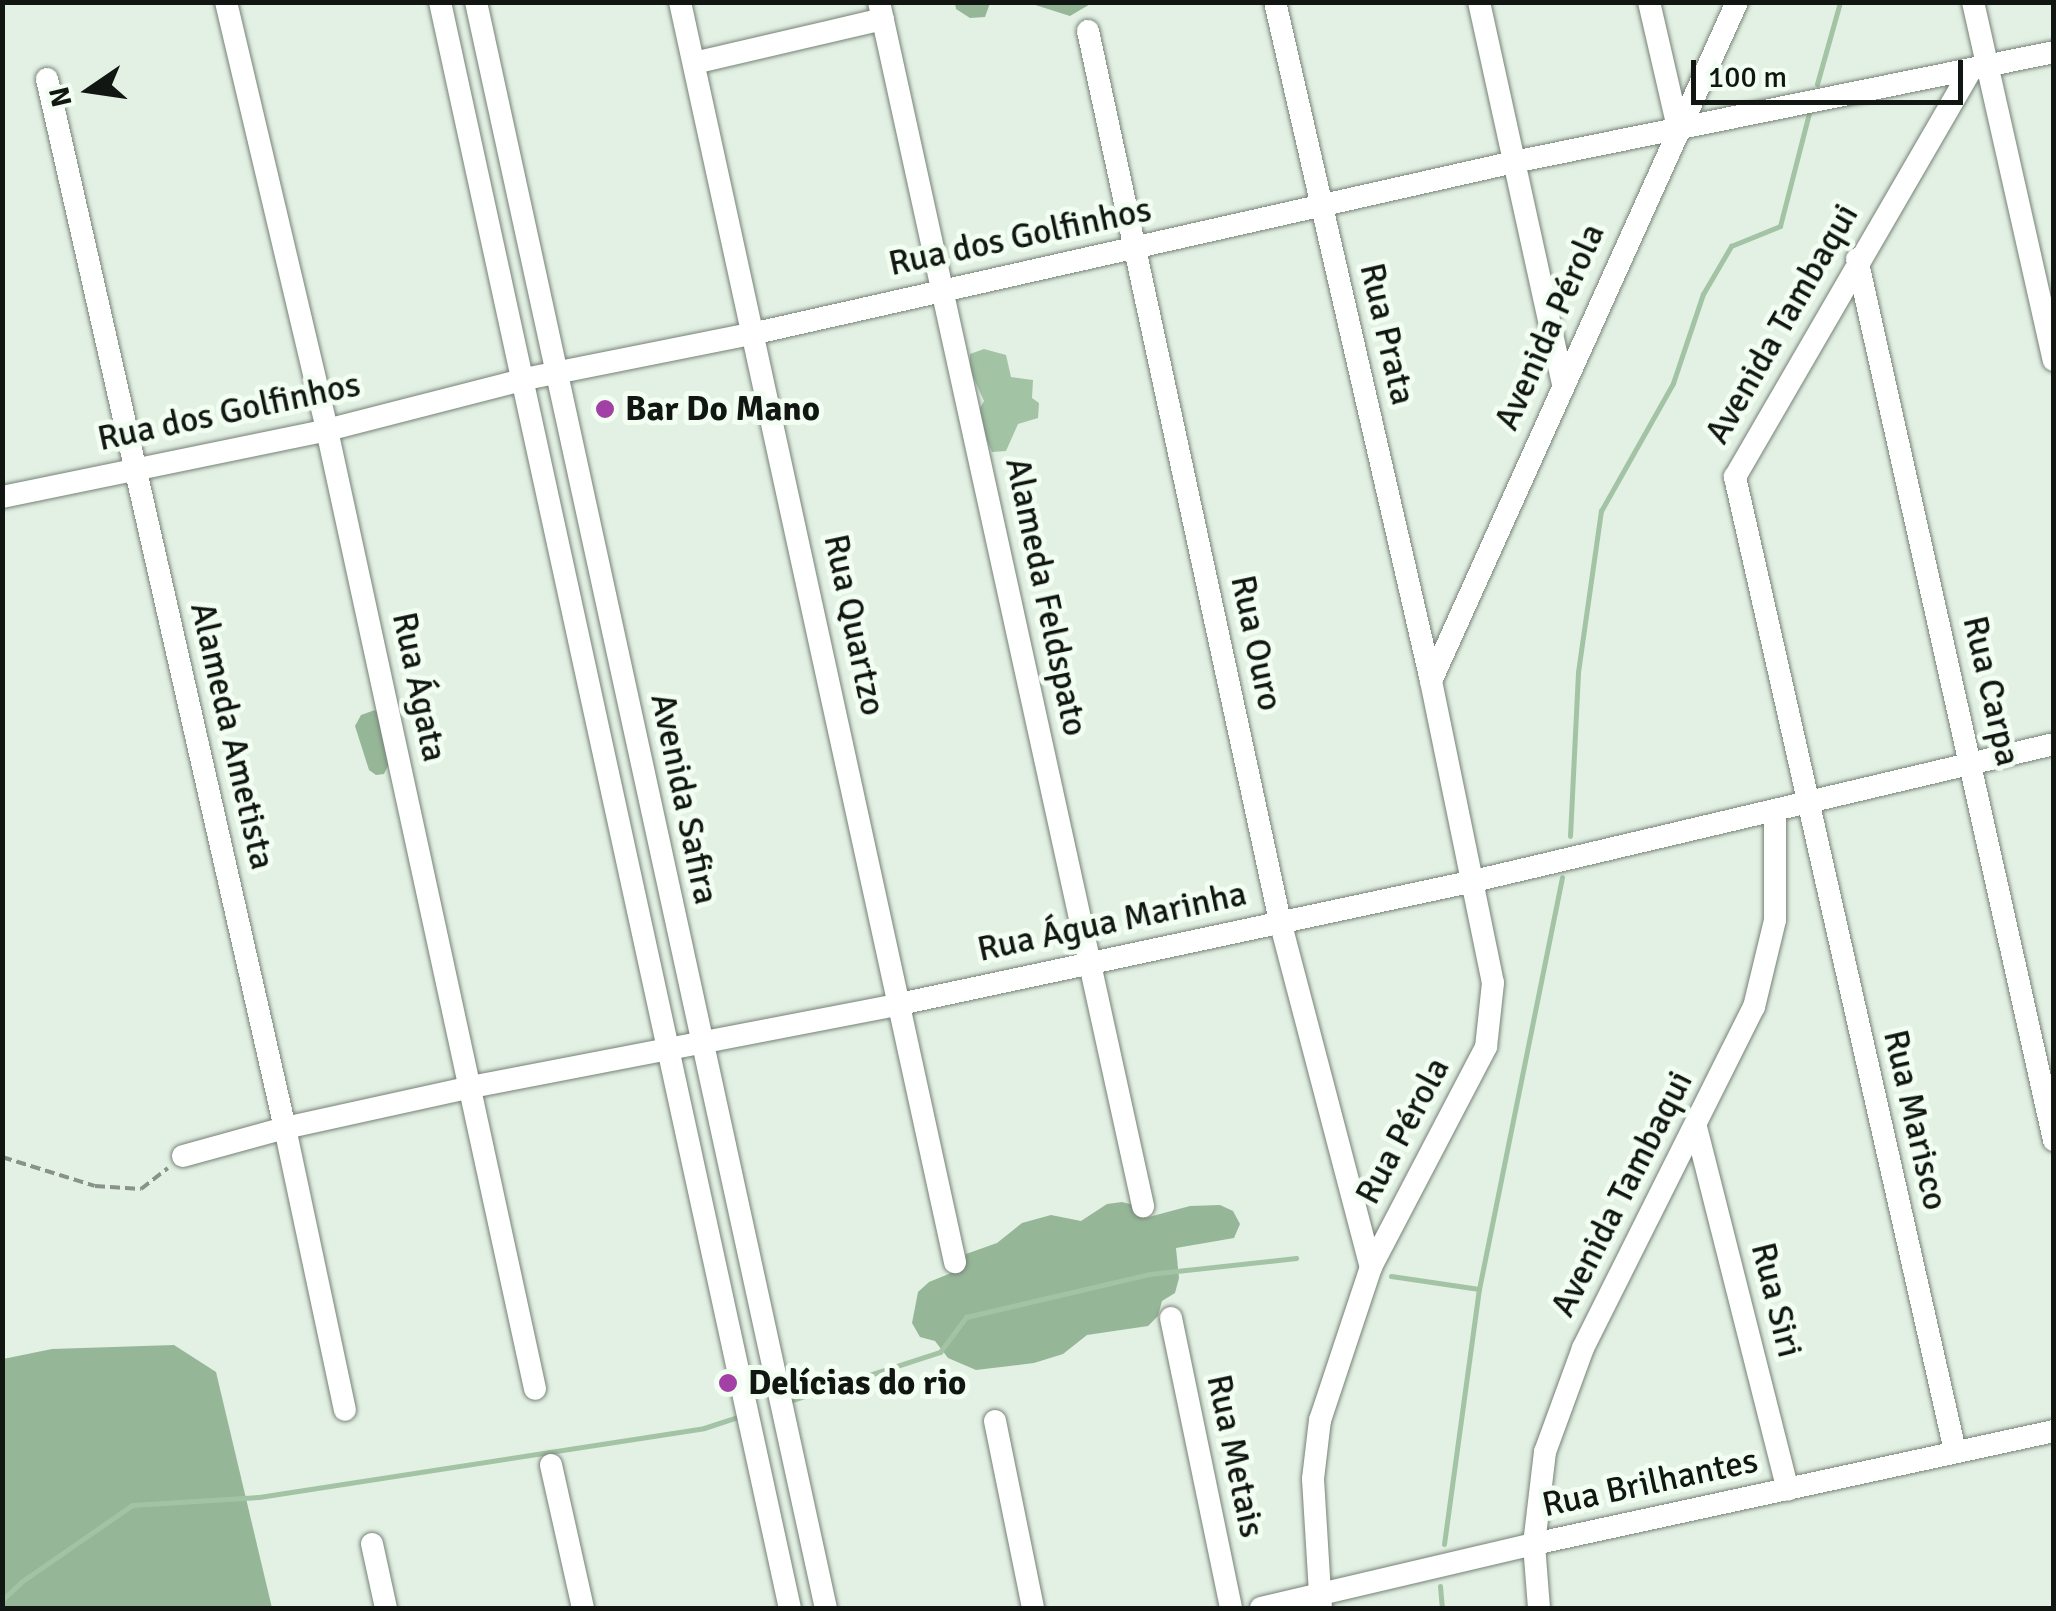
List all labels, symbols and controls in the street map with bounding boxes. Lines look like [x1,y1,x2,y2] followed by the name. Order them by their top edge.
[40,40,140,140] north arrow
[1696,40,1968,102] scale bar
[1708,59,1787,96] text: 100 m
[42,83,80,110] text: N
[885,189,1155,285] street label: Rua dos Golfinhos
[1696,197,1868,451] street label: Avenida Tambaqui
[1486,217,1614,437] street label: Avenida Pérola
[1350,259,1424,409] street label: Rua Prata
[94,364,364,460] street label: Rua dos Golfinhos
[625,388,820,430] place label: Bar Do Mano
[594,398,616,420] marker: Bar Do Mano
[996,454,1096,740] street label: Alameda Feldspato
[814,531,894,719] street label: Rua Quartzo
[1221,571,1291,715] street label: Rua Ouro
[181,598,283,874] street label: Alameda Ametista
[383,608,455,766] street label: Rua Ágata
[1953,612,2029,770] street label: Rua Carpa
[641,690,727,908] street label: Avenida Safira
[974,873,1250,971] street label: Rua Água Marinha
[1874,1026,1956,1214] street label: Rua Marisco
[1347,1051,1459,1211] street label: Rua Pérola
[1542,1064,1702,1324] street label: Avenida Tambaqui
[1742,1238,1810,1362] street label: Rua Siri
[748,1362,966,1404] place label: Delícias do rio
[1197,1371,1273,1541] street label: Rua Metais
[717,1372,739,1394] marker: Delícias do rio
[1538,1440,1762,1526] street label: Rua Brilhantes

